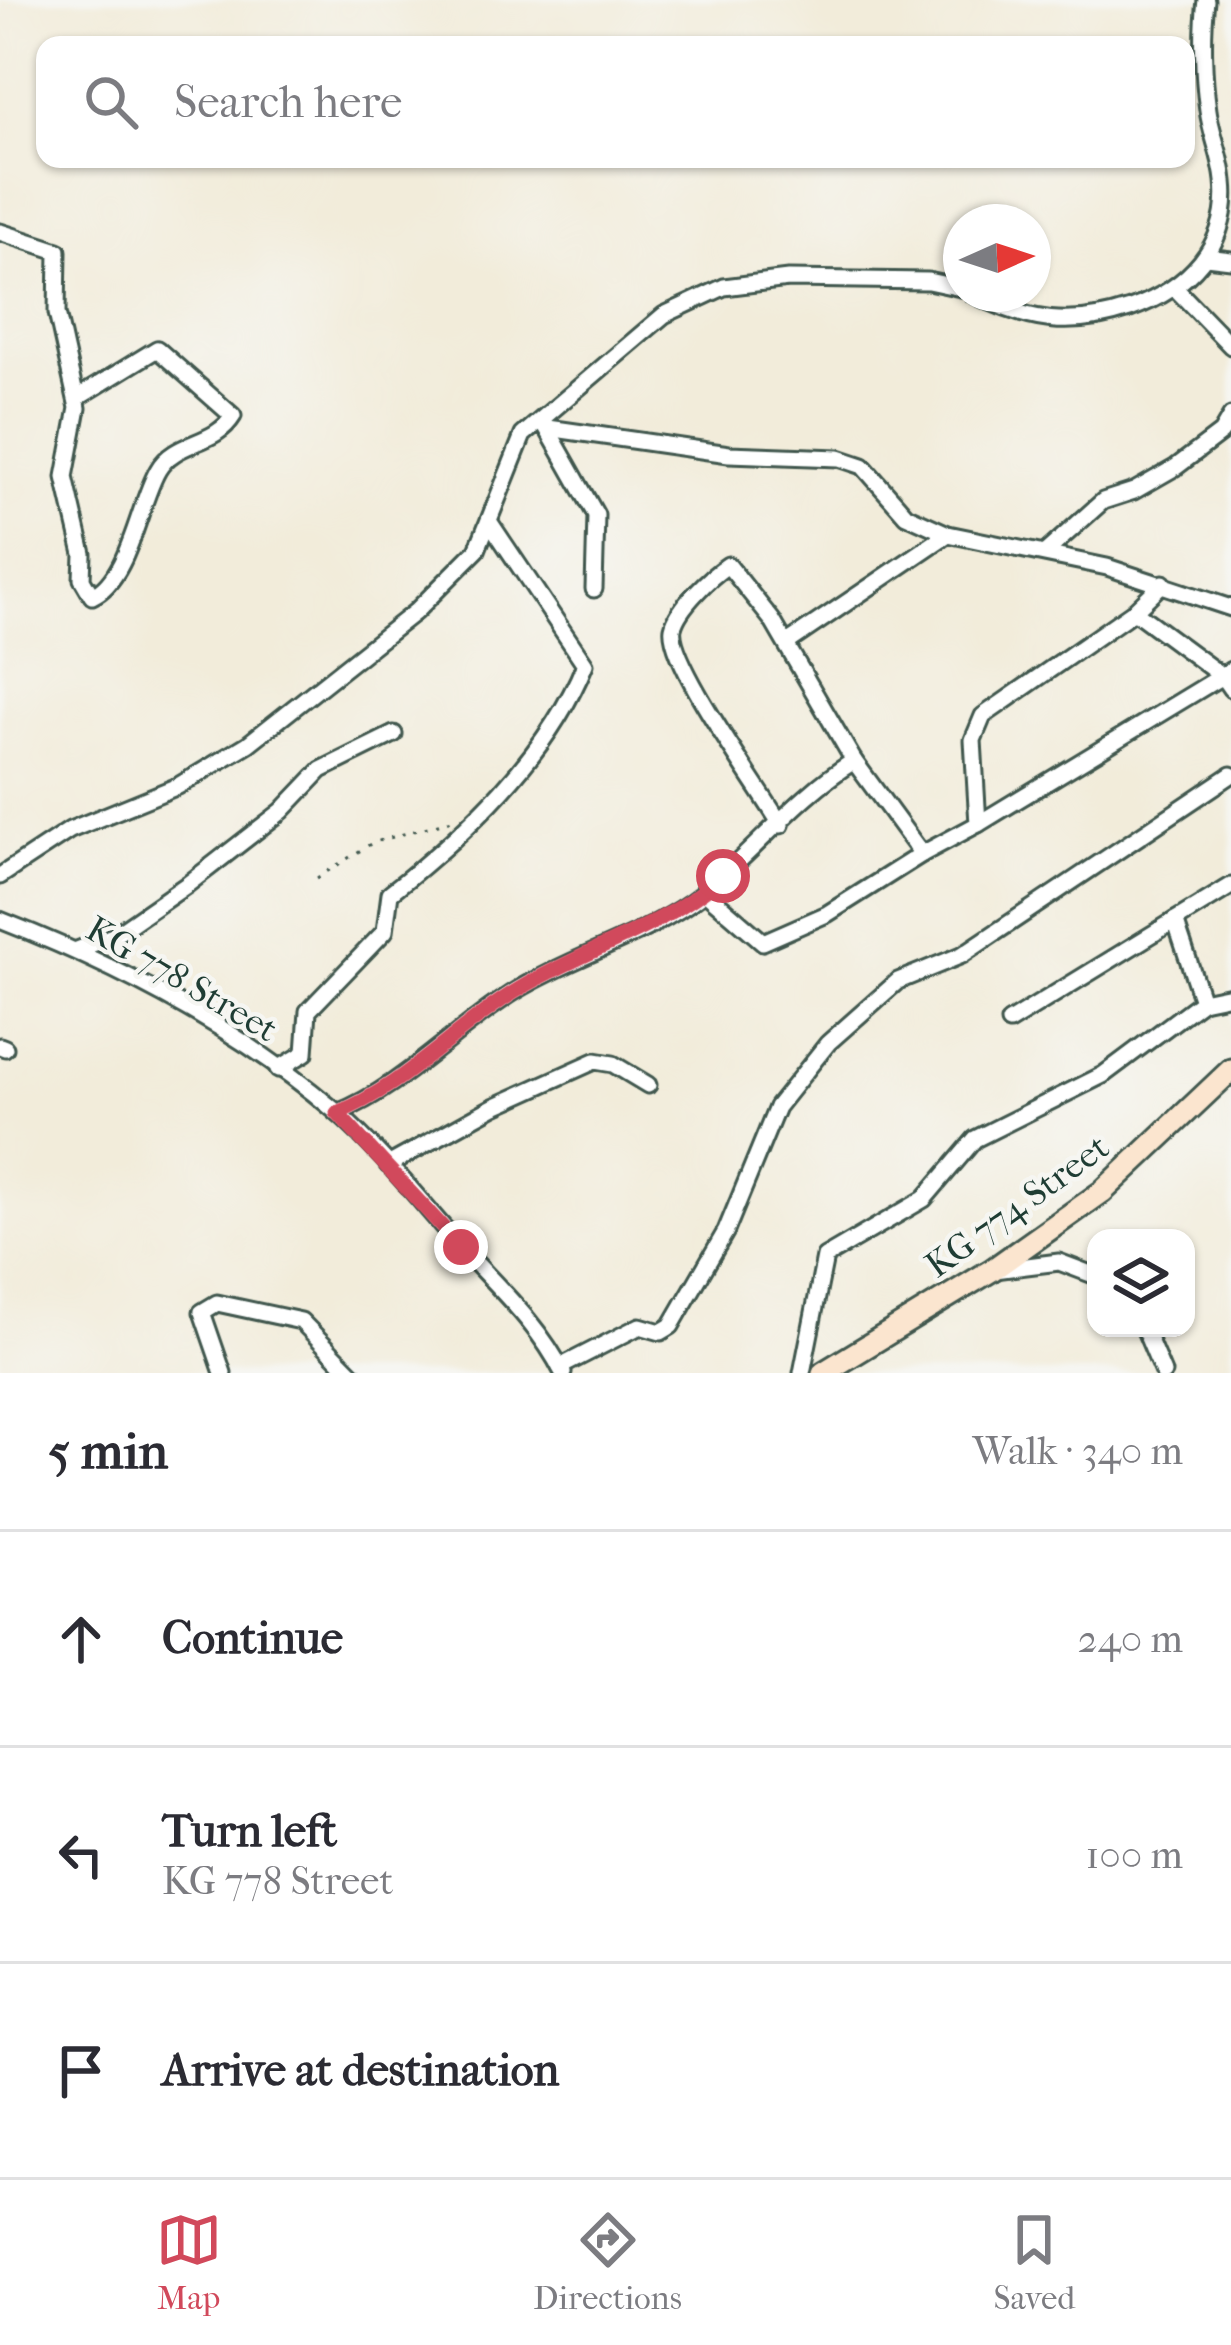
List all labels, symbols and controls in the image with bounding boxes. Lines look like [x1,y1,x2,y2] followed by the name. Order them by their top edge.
[36,36,1195,168] search box
[78,69,144,135] icon: search
[174,76,402,129] text: Search here
[943,204,1051,312] north arrow
[696,849,750,903] route start
[79,907,285,1051] street label: KG 778 Street
[917,1126,1117,1286] street label: KG 774 Street
[434,1220,488,1274] route end
[1087,1229,1195,1337] map controls
[1087,1229,1195,1337] button: layers
[48,1421,168,1481] text: 5 min
[973,1428,1183,1474] text: Walk · 340 m
[48,1606,114,1672] icon: ahead
[162,1612,343,1665] text: Continue
[1078,1616,1183,1662] text: 240 m
[162,1805,337,1858] text: Turn left
[48,1822,114,1888] icon: left
[1085,1832,1183,1878] text: 100 m
[162,1858,393,1904] text: KG 778 Street
[48,2038,114,2104] icon: arrive
[162,2044,559,2097] text: Arrive at destination
[156,2207,222,2318] tab: Map
[533,2207,682,2318] tab: Directions
[993,2207,1075,2318] tab: Saved

